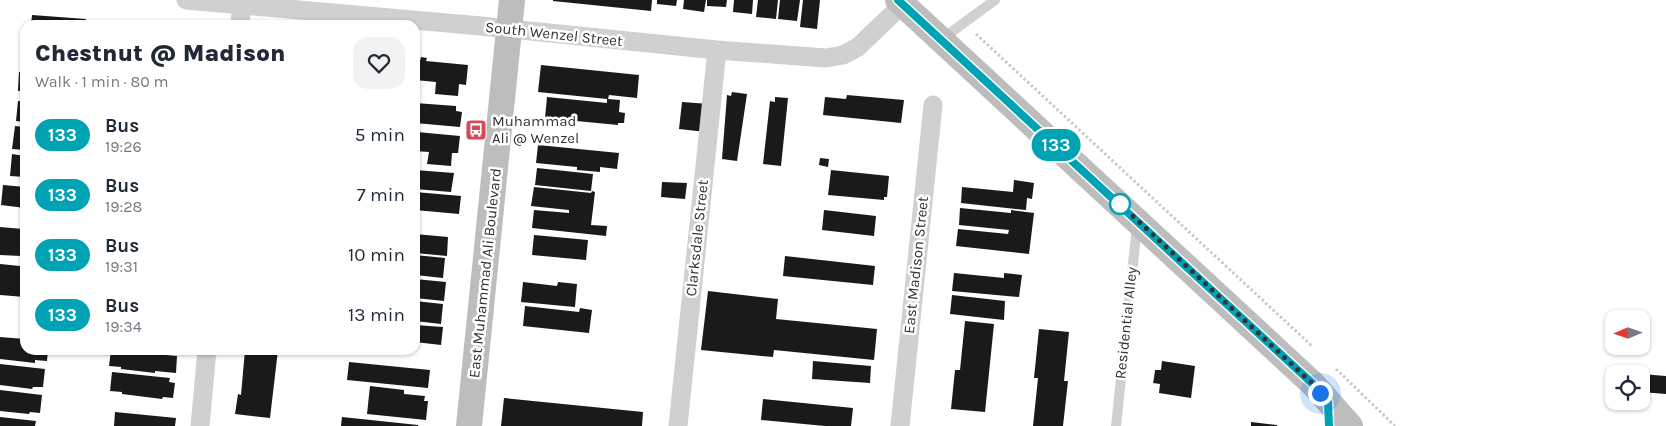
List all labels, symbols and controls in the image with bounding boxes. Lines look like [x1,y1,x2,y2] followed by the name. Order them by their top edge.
[484,18,624,50] street label: South Wenzel Street
[353,37,405,89] button: heart
[35,39,285,67] text: Chestnut @ Madison
[35,72,169,91] text: Walk · 1 min · 80 m
[492,112,579,147] place label: Muhammad Ali @ Wenzel
[105,115,139,137] text: Bus
[464,118,488,142] bus stop icon: Muhammad Ali @ Wenzel
[48,124,77,146] text: 133
[355,124,405,146] text: 5 min
[1027,129,1085,161] line badge: 133
[1042,134,1070,156] text: 133
[105,137,142,156] text: 19:26
[465,167,505,379] street label: East Muhammad Ali Boulevard
[105,175,139,197] text: Bus
[682,178,712,297] street label: Clarksdale Street
[48,184,77,206] text: 133
[357,184,405,206] text: 7 min
[1109,193,1131,215] unlabelled marker
[900,195,932,335] street label: East Madison Street
[105,197,142,216] text: 19:28
[105,235,139,257] text: Bus
[48,244,77,266] text: 133
[348,244,405,266] text: 10 min
[105,257,138,276] text: 19:31
[1111,266,1141,380] street label: Residential Alley
[105,295,139,317] text: Bus
[48,304,77,326] text: 133
[348,304,405,326] text: 13 min
[1605,310,1650,355] north arrow
[1605,310,1650,410] map controls
[105,317,142,336] text: 19:34
[1605,365,1650,410] button: locate
[1308,381,1333,406] your location

